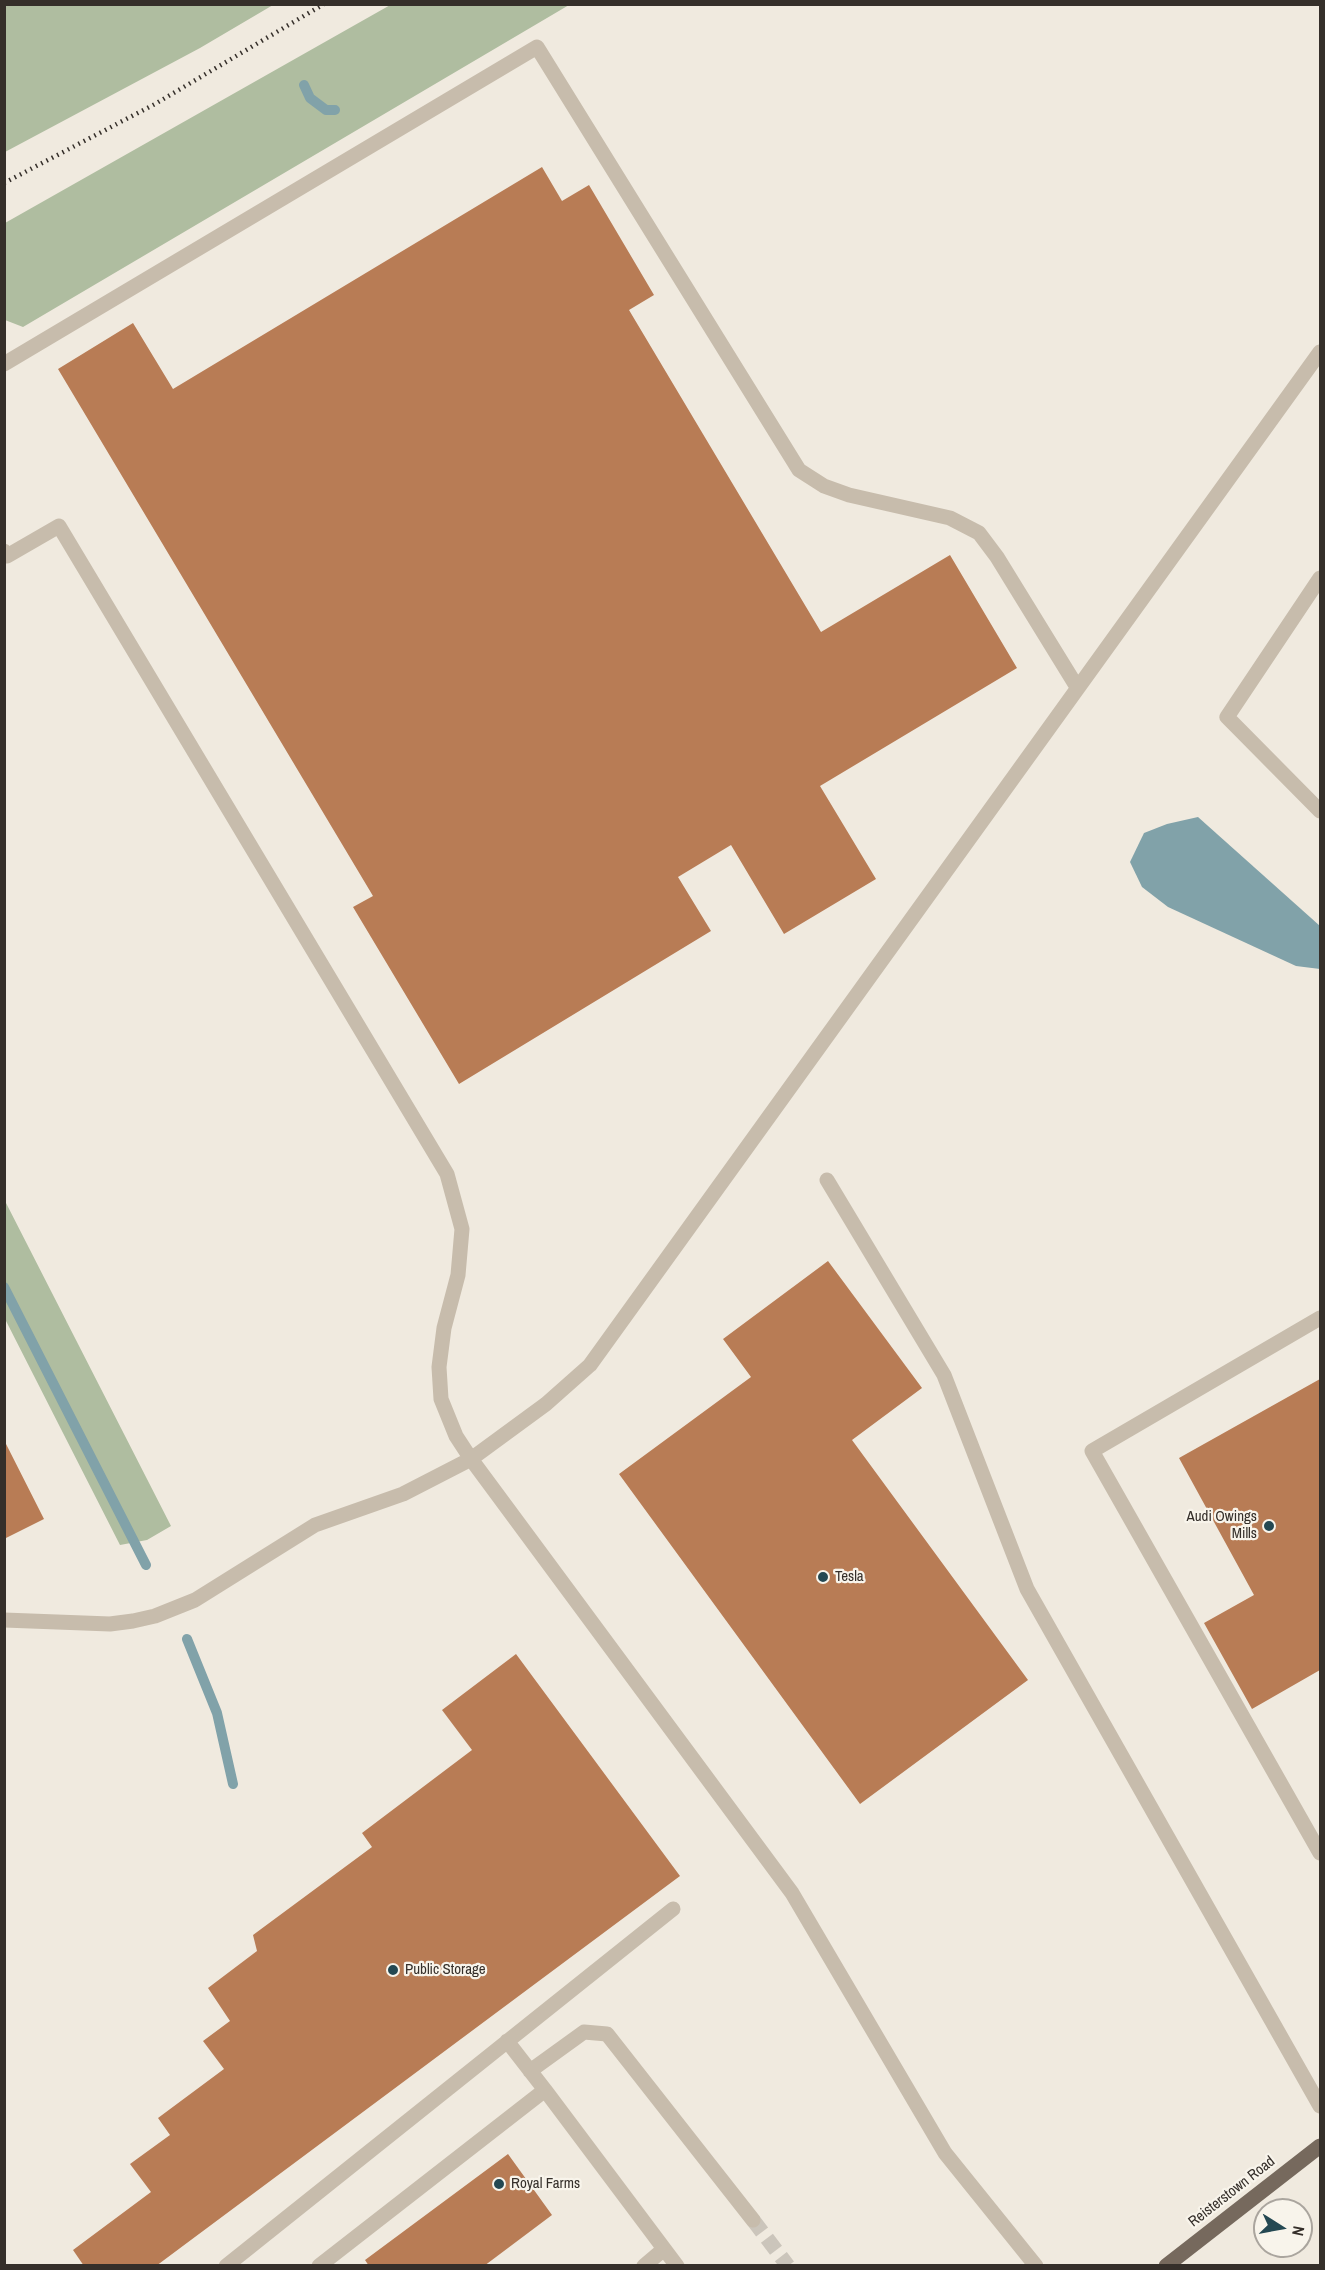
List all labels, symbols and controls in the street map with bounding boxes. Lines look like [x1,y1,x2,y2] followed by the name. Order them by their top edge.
[1187,1508,1257,1543] place label: Audi Owings Mills
[1262,1519,1276,1533] marker: Audi Owings Mills
[835,1568,864,1586] place label: Tesla
[816,1570,830,1584] marker: Tesla
[405,1961,486,1979] place label: Public Storage
[386,1963,400,1977] marker: Public Storage
[1185,2153,1279,2231] street label: Reisterstown Road
[511,2175,580,2193] place label: Royal Farms
[492,2177,506,2191] marker: Royal Farms
[1253,2198,1313,2258] north arrow
[1287,2224,1310,2238] text: N

